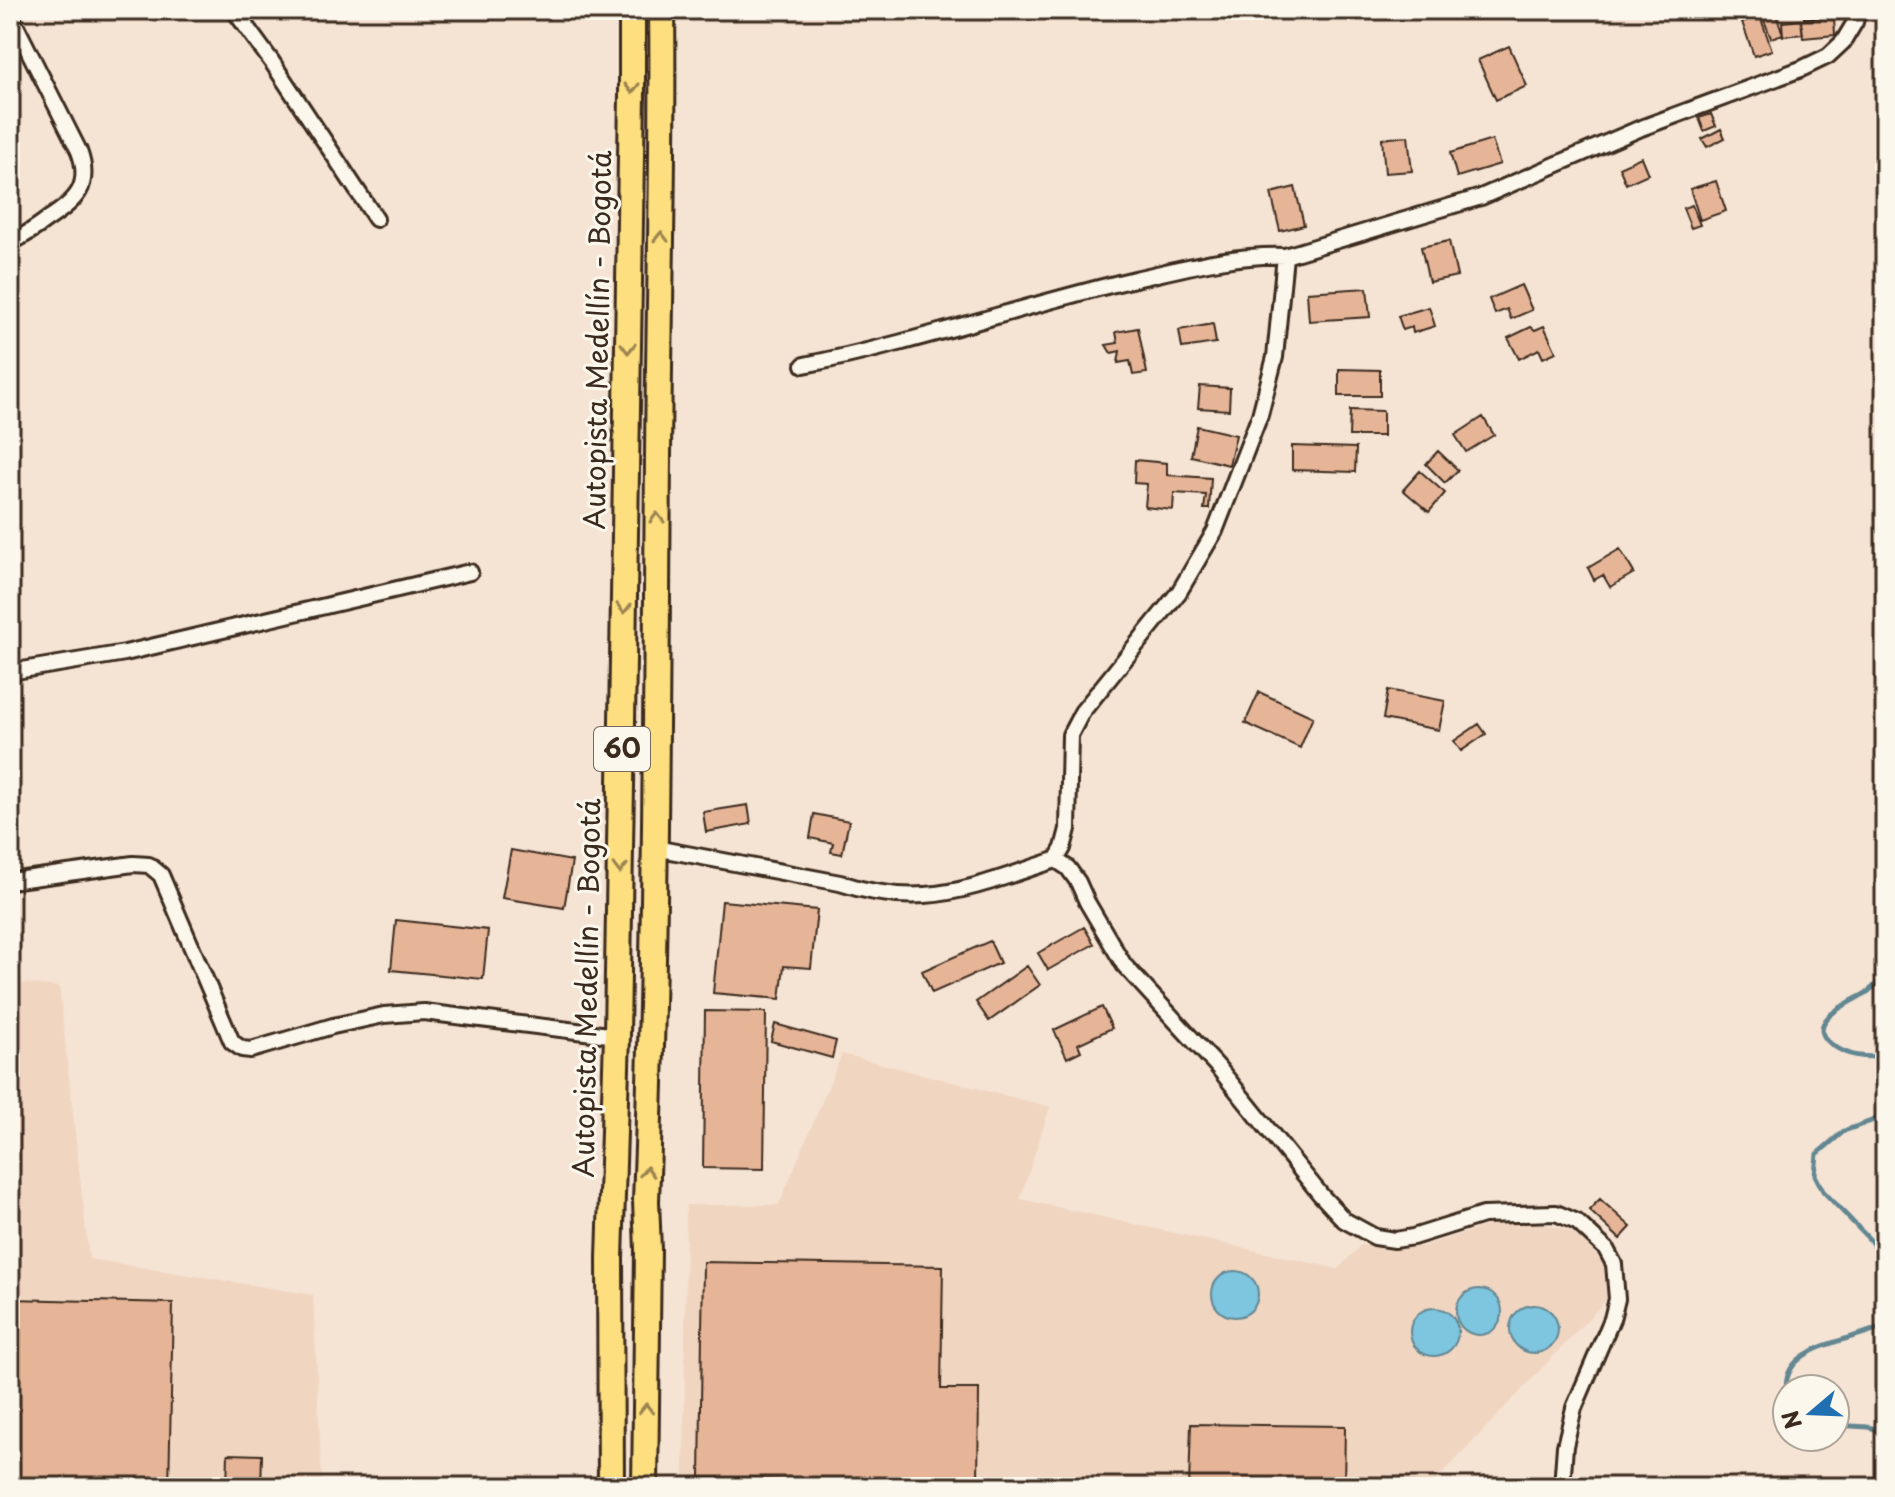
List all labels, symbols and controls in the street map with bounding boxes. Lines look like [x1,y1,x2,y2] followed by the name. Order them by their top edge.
[623,82,641,95] one-way arrow
[572,149,621,530] street label: Autopista Medellín - Bogotá
[652,230,669,243] one-way arrow
[620,342,637,355] one-way arrow
[649,511,666,524] one-way arrow
[615,602,633,615] one-way arrow
[594,727,650,771] road number: 60
[561,797,610,1178] street label: Autopista Medellín - Bogotá
[611,862,629,875] one-way arrow
[639,1165,656,1178] one-way arrow
[1771,1373,1851,1453] north arrow
[637,1402,655,1415] one-way arrow
[1772,1406,1809,1434] text: N

